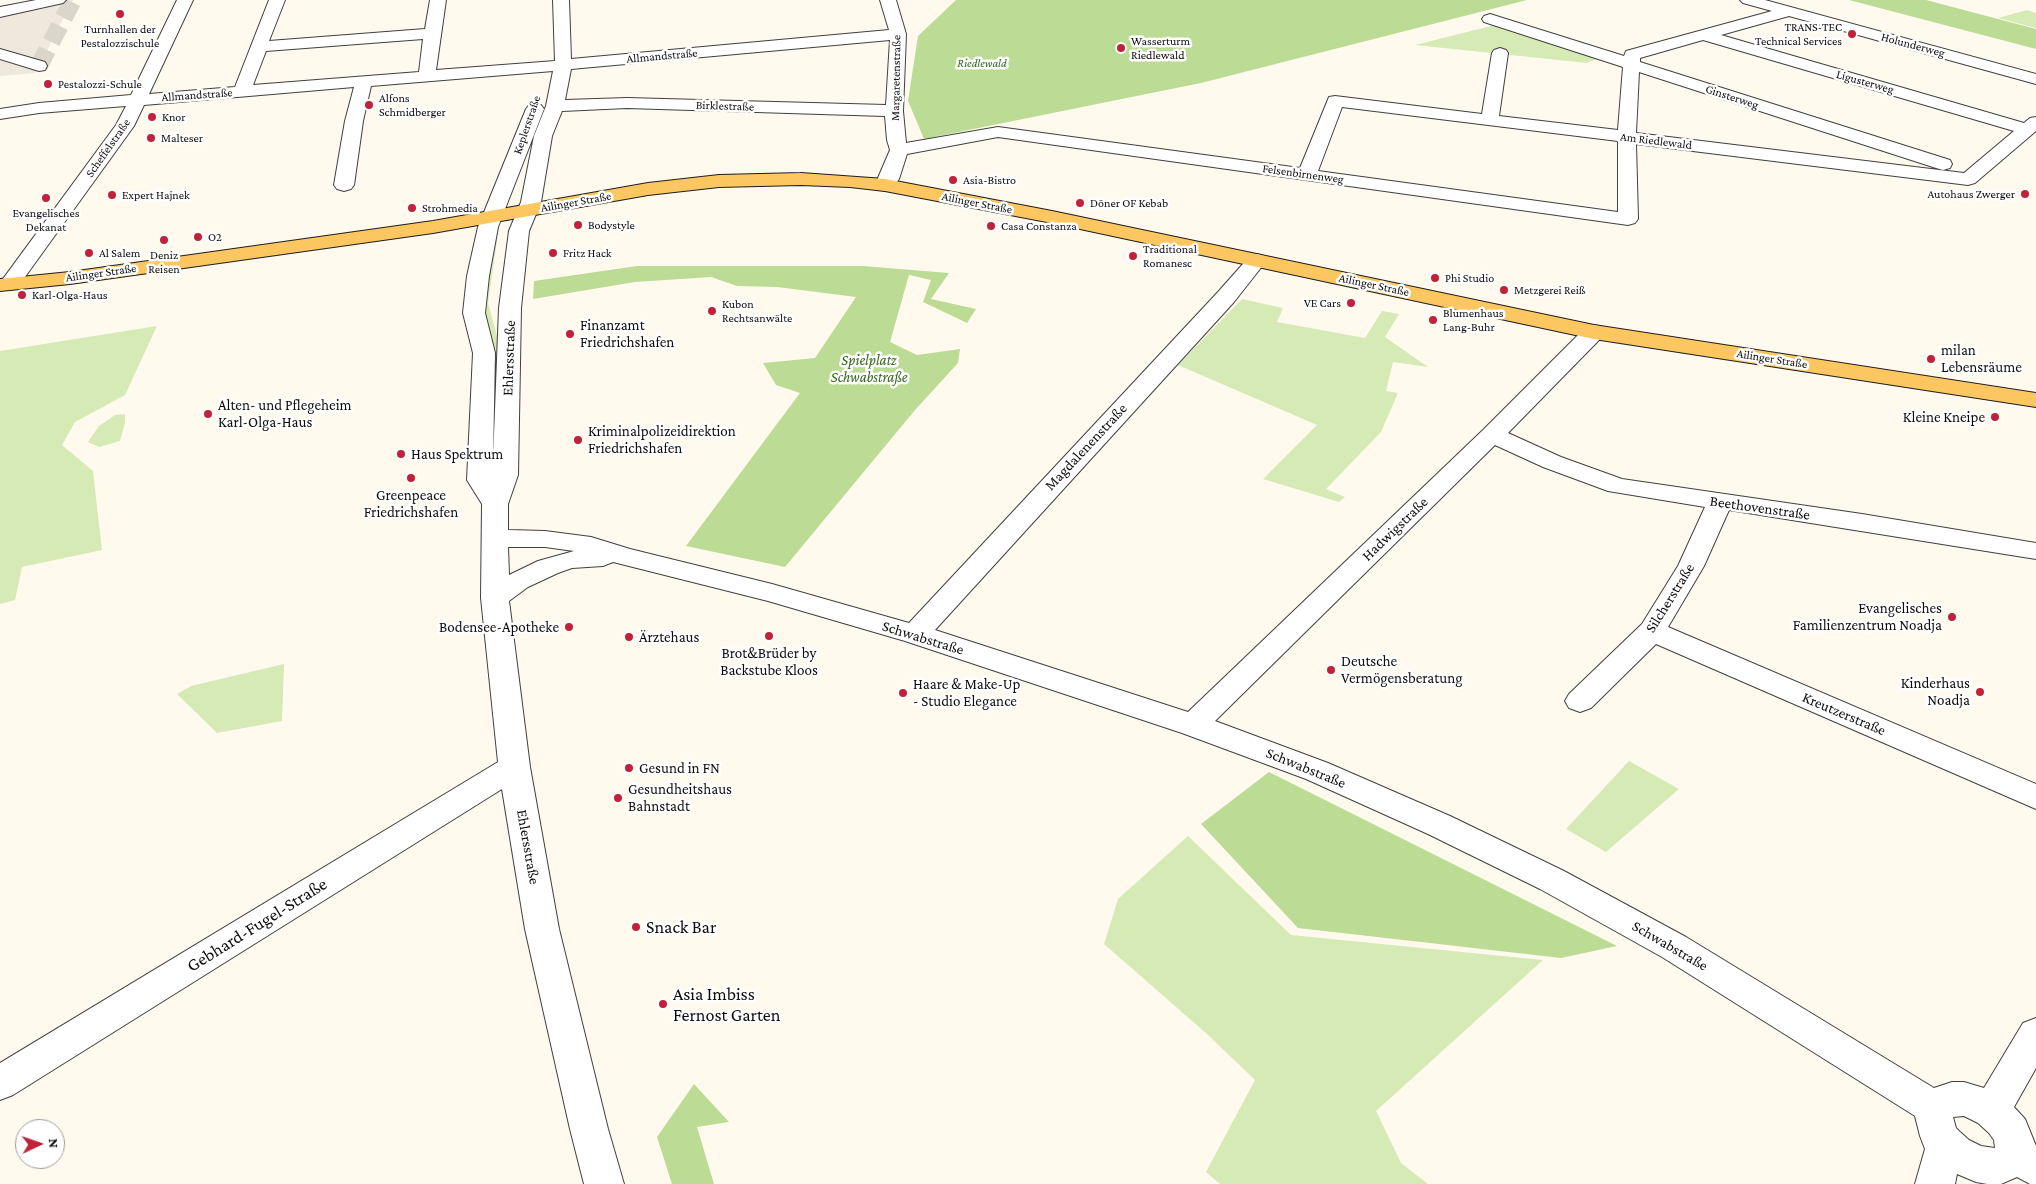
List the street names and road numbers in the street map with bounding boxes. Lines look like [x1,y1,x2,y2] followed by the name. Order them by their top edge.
[1880,30,1946,60] street label: Holunderweg
[888,35,904,121] street label: Margaretenstraße
[626,46,698,66] street label: Allmandstraße
[1835,67,1895,97] street label: Ligusterweg
[1704,82,1760,112] street label: Ginsterweg
[161,85,233,105] street label: Allmandstraße
[510,94,544,156] street label: Keplerstraße
[696,98,754,114] street label: Birklestraße
[83,116,133,180] street label: Scheffelstraße
[1619,129,1693,153] street label: Am Riedlewald
[1261,161,1345,187] street label: Felsenbirnenweg
[540,189,612,215] street label: Ailinger Straße
[941,189,1013,217] street label: Ailinger Straße
[65,261,137,285] street label: Ailinger Straße
[1338,271,1410,299] street label: Ailinger Straße
[499,320,519,396] street label: Ehlersstraße
[1736,346,1808,372] street label: Ailinger Straße
[1041,400,1131,494] street label: Magdalenenstraße
[1709,492,1811,524] street label: Beethovenstraße
[1358,493,1432,565] street label: Hadwigstraße
[1642,560,1698,636] street label: Silcherstraße
[880,617,966,659] street label: Schwabstraße
[1800,688,1888,740] street label: Kreutzerstraße
[1263,744,1349,792] street label: Schwabstraße
[513,808,543,886] street label: Ehlersstraße
[183,873,331,977] street label: Gebhard-Fugel-Straße
[1629,917,1711,975] street label: Schwabstraße

